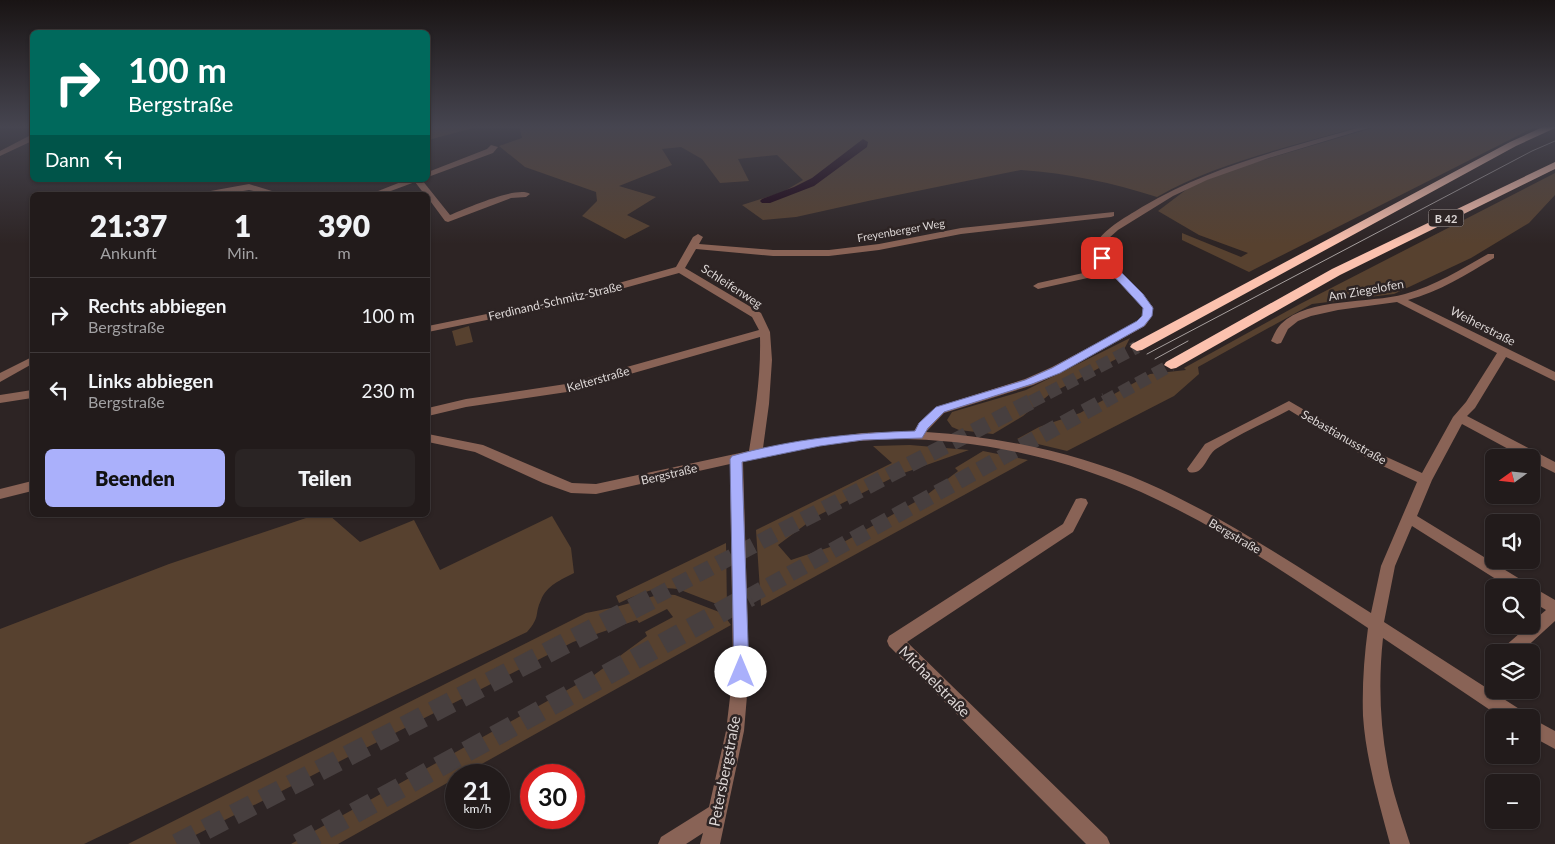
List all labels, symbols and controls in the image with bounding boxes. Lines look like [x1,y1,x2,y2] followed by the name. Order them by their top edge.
[128,48,227,90] text: 100 m
[45,50,110,115] icon: right
[128,90,233,117] text: Bergstraße
[100,145,128,173] icon: left
[45,148,90,171] text: Dann
[90,207,167,243] text: 21:37
[234,207,251,243] text: 1
[318,207,370,243] text: 390
[1428,210,1464,227] road number: B 42
[856,216,946,244] street label: Freyenberger Weg
[1081,237,1123,279] pin
[100,243,157,262] text: Ankunft
[227,243,258,262] text: Min.
[338,243,351,262] text: m
[1088,244,1116,272] icon: arrive
[699,261,765,311] street label: Schleifenweg
[1327,276,1405,304] street label: Am Ziegelofen
[487,278,623,324] street label: Ferdinand-Schmitz-Straße
[88,294,226,317] text: Rechts abbiegen
[45,301,73,329] icon: right
[1448,303,1518,349] street label: Weiherstraße
[361,304,415,327] text: 100 m
[88,317,165,336] text: Bergstraße
[565,363,631,395] street label: Kelterstraße
[88,369,213,392] text: Links abbiegen
[45,376,73,404] icon: left
[361,379,415,402] text: 230 m
[88,392,165,411] text: Bergstraße
[1299,407,1389,467] street label: Sebastianusstraße
[45,449,225,507] button: Beenden
[235,449,415,507] button: Teilen
[1485,449,1540,504] north arrow
[1485,449,1540,829] map controls
[639,460,699,488] street label: Bergstraße
[1485,514,1540,569] button: sound
[1206,515,1264,557] street label: Bergstraße
[1485,579,1540,634] button: search
[896,642,974,720] street label: Michaelstraße
[1485,644,1540,699] button: layers
[714,645,766,697] position arrow
[1485,709,1540,764] button: +
[704,714,744,828] street label: Petersbergstraße
[520,764,585,829] speed limit sign: 30
[1485,774,1540,829] button: −
[463,775,492,805] text: 21
[463,801,492,816] text: km/h

